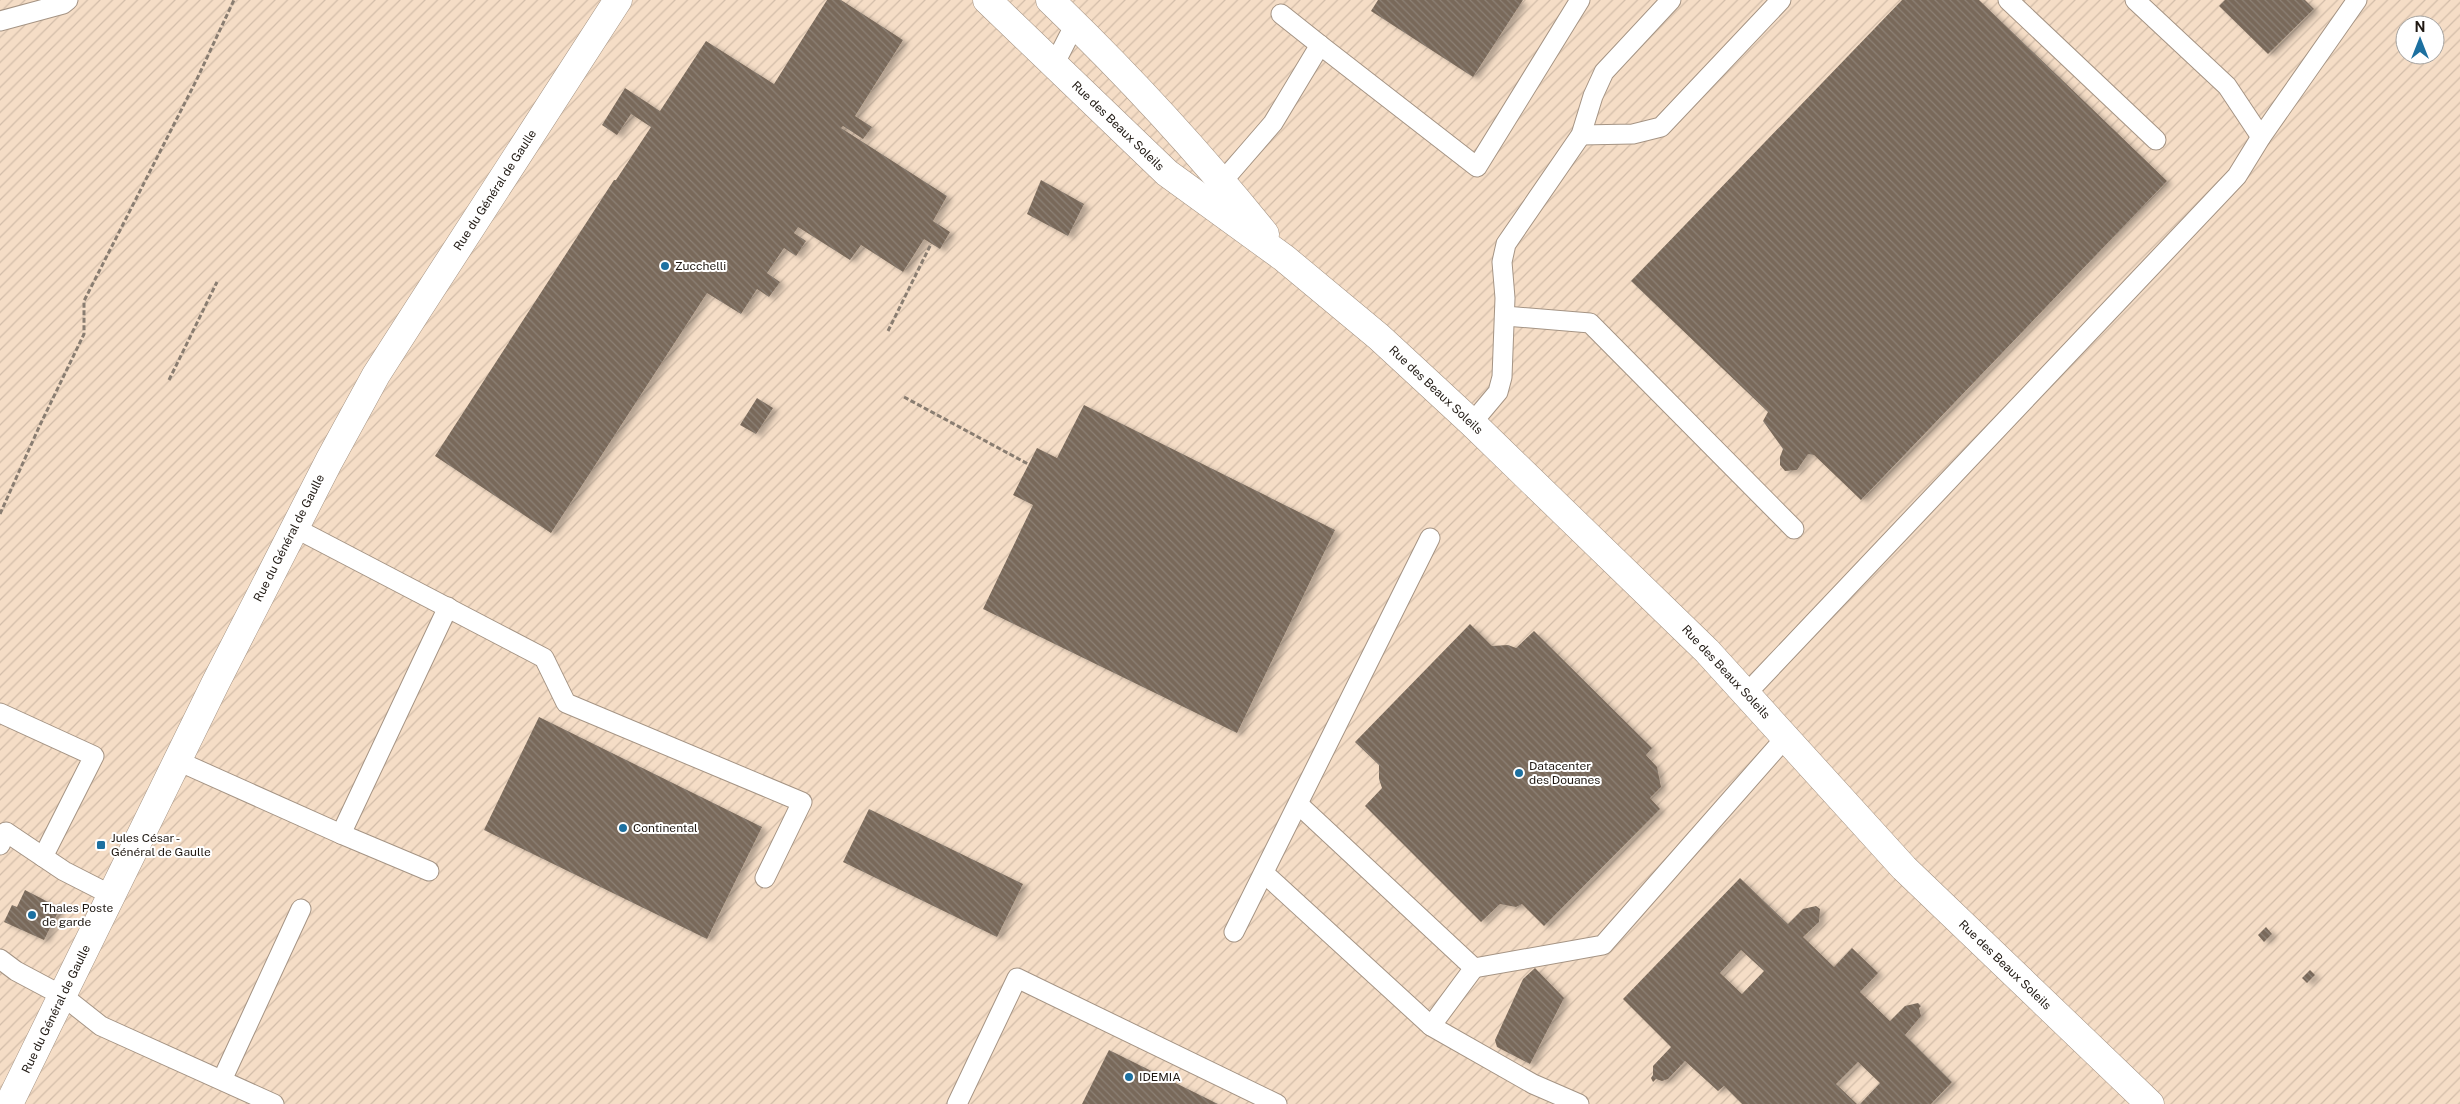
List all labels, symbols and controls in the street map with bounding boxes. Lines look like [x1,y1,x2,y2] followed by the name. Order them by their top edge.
[2395,15,2445,65] north arrow
[2415,19,2425,35] text: N
[1069,78,1167,174] street label: Rue des Beaux Soleils
[451,127,539,253] street label: Rue du Général de Gaulle
[675,259,726,273] place label: Zucchelli
[659,260,671,272] marker: Zucchelli
[1386,343,1486,437] street label: Rue des Beaux Soleils
[251,472,327,604] street label: Rue du Général de Gaulle
[1679,622,1773,722] street label: Rue des Beaux Soleils
[1529,759,1600,787] place label: Datacenter des Douanes
[1513,767,1525,779] marker: Datacenter des Douanes
[633,821,698,835] place label: Continental
[617,822,629,834] marker: Continental
[111,831,211,859] place label: Jules César - Général de Gaulle
[95,839,107,851] marker: Jules César - Général de Gaulle
[42,901,113,929] place label: Thales Poste de garde
[26,909,38,921] marker: Thales Poste de garde
[1956,917,2054,1013] street label: Rue des Beaux Soleils
[19,942,93,1076] street label: Rue du Général de Gaulle
[1139,1070,1181,1084] place label: IDEMIA
[1123,1071,1135,1083] marker: IDEMIA

